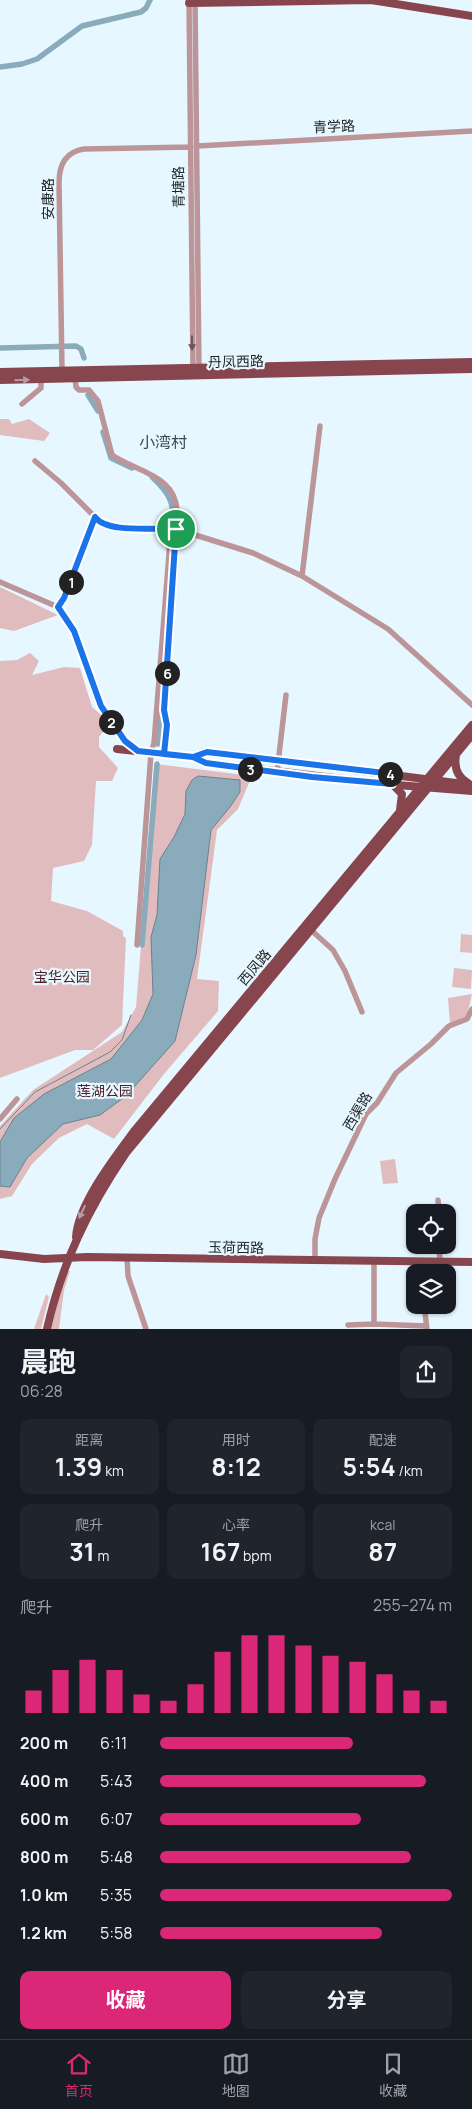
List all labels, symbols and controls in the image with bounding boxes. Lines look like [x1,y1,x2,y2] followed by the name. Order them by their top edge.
[313,115,355,137] street label: 青学路
[168,166,188,208] street label: 青塘路
[38,178,57,220] street label: 安康路
[188,335,196,351] one-way arrow
[208,351,264,371] street label: 丹凤西路
[15,376,31,384] one-way arrow
[139,431,187,453] district label: 小湾村
[155,508,197,550] pin
[162,515,190,543] icon: arrive
[58,570,84,594] pin: 1
[68,573,75,592] text: 1
[154,660,180,686] pin: 6
[163,664,172,683] text: 6
[98,710,124,734] pin: 2
[107,713,116,732] text: 2
[238,756,262,782] pin: 3
[246,760,255,779] text: 3
[378,762,402,786] pin: 4
[386,765,395,784] text: 4
[233,945,275,989] street label: 西凤路
[34,967,90,986] park label: 宝华公园
[77,1081,133,1100] park label: 莲湖公园
[338,1088,376,1134] street label: 西渠路
[406,1204,456,1314] map controls
[406,1204,456,1254] button: locate
[78,1205,86,1220] one-way arrow
[208,1237,264,1257] street label: 玉荷西路
[406,1264,456,1314] button: layers
[20,1342,76,1380] text: 晨跑
[400,1346,452,1398] button: share
[20,1380,63,1402] text: 06:28
[75,1430,103,1449] text: 距离
[222,1430,250,1449] text: 用时
[369,1430,397,1449] text: 配速
[55,1449,102,1484] text: 1.39
[211,1449,261,1484] text: 8:12
[343,1449,396,1484] text: 5:54
[102,1461,124,1480] text: km
[396,1461,423,1480] text: /km
[75,1515,103,1534] text: 爬升
[222,1515,250,1534] text: 心率
[370,1515,395,1534] text: kcal
[69,1534,95,1569] text: 31
[200,1534,240,1569] text: 167
[368,1534,397,1569] text: 87
[95,1546,109,1565] text: m
[240,1546,272,1565] text: bpm
[373,1594,452,1616] text: 255–274 m
[20,1596,52,1618] text: 爬升
[20,1732,68,1754] text: 200 m
[100,1732,127,1754] text: 6:11
[20,1770,68,1792] text: 400 m
[100,1770,132,1792] text: 5:43
[20,1808,69,1830] text: 600 m
[100,1808,133,1830] text: 6:07
[20,1846,68,1868] text: 800 m
[100,1846,133,1868] text: 5:48
[20,1884,68,1906] text: 1.0 km
[100,1884,132,1906] text: 5:35
[20,1922,67,1944] text: 1.2 km
[100,1922,133,1944] text: 5:58
[20,1971,231,2029] button: 收藏
[241,1971,452,2029] button: 分享
[65,2050,93,2100] tab: 首页
[222,2050,250,2100] tab: 地图
[379,2050,407,2100] tab: 收藏

